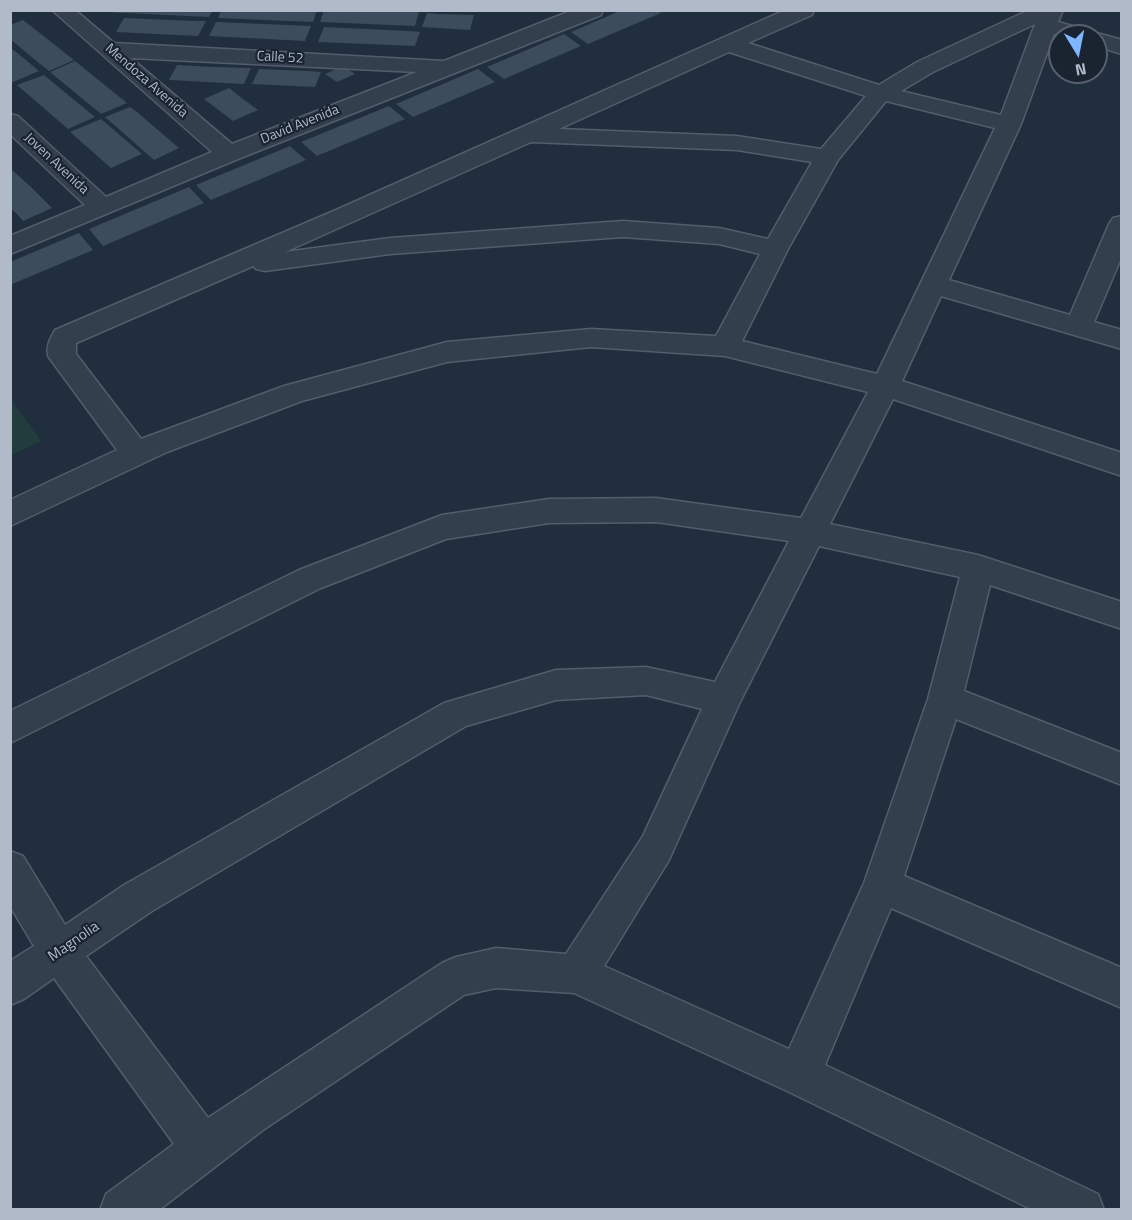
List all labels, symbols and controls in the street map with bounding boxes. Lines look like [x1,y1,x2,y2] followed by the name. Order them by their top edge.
[1048,24,1108,84] north arrow
[101,40,191,122] street label: Mendoza Avenida
[256,48,304,68] street label: Calle 52
[1073,57,1088,83] text: N
[258,102,342,148] street label: David Avenida
[20,130,92,198] street label: Joven Avenida
[45,918,103,966] street label: Magnolia

